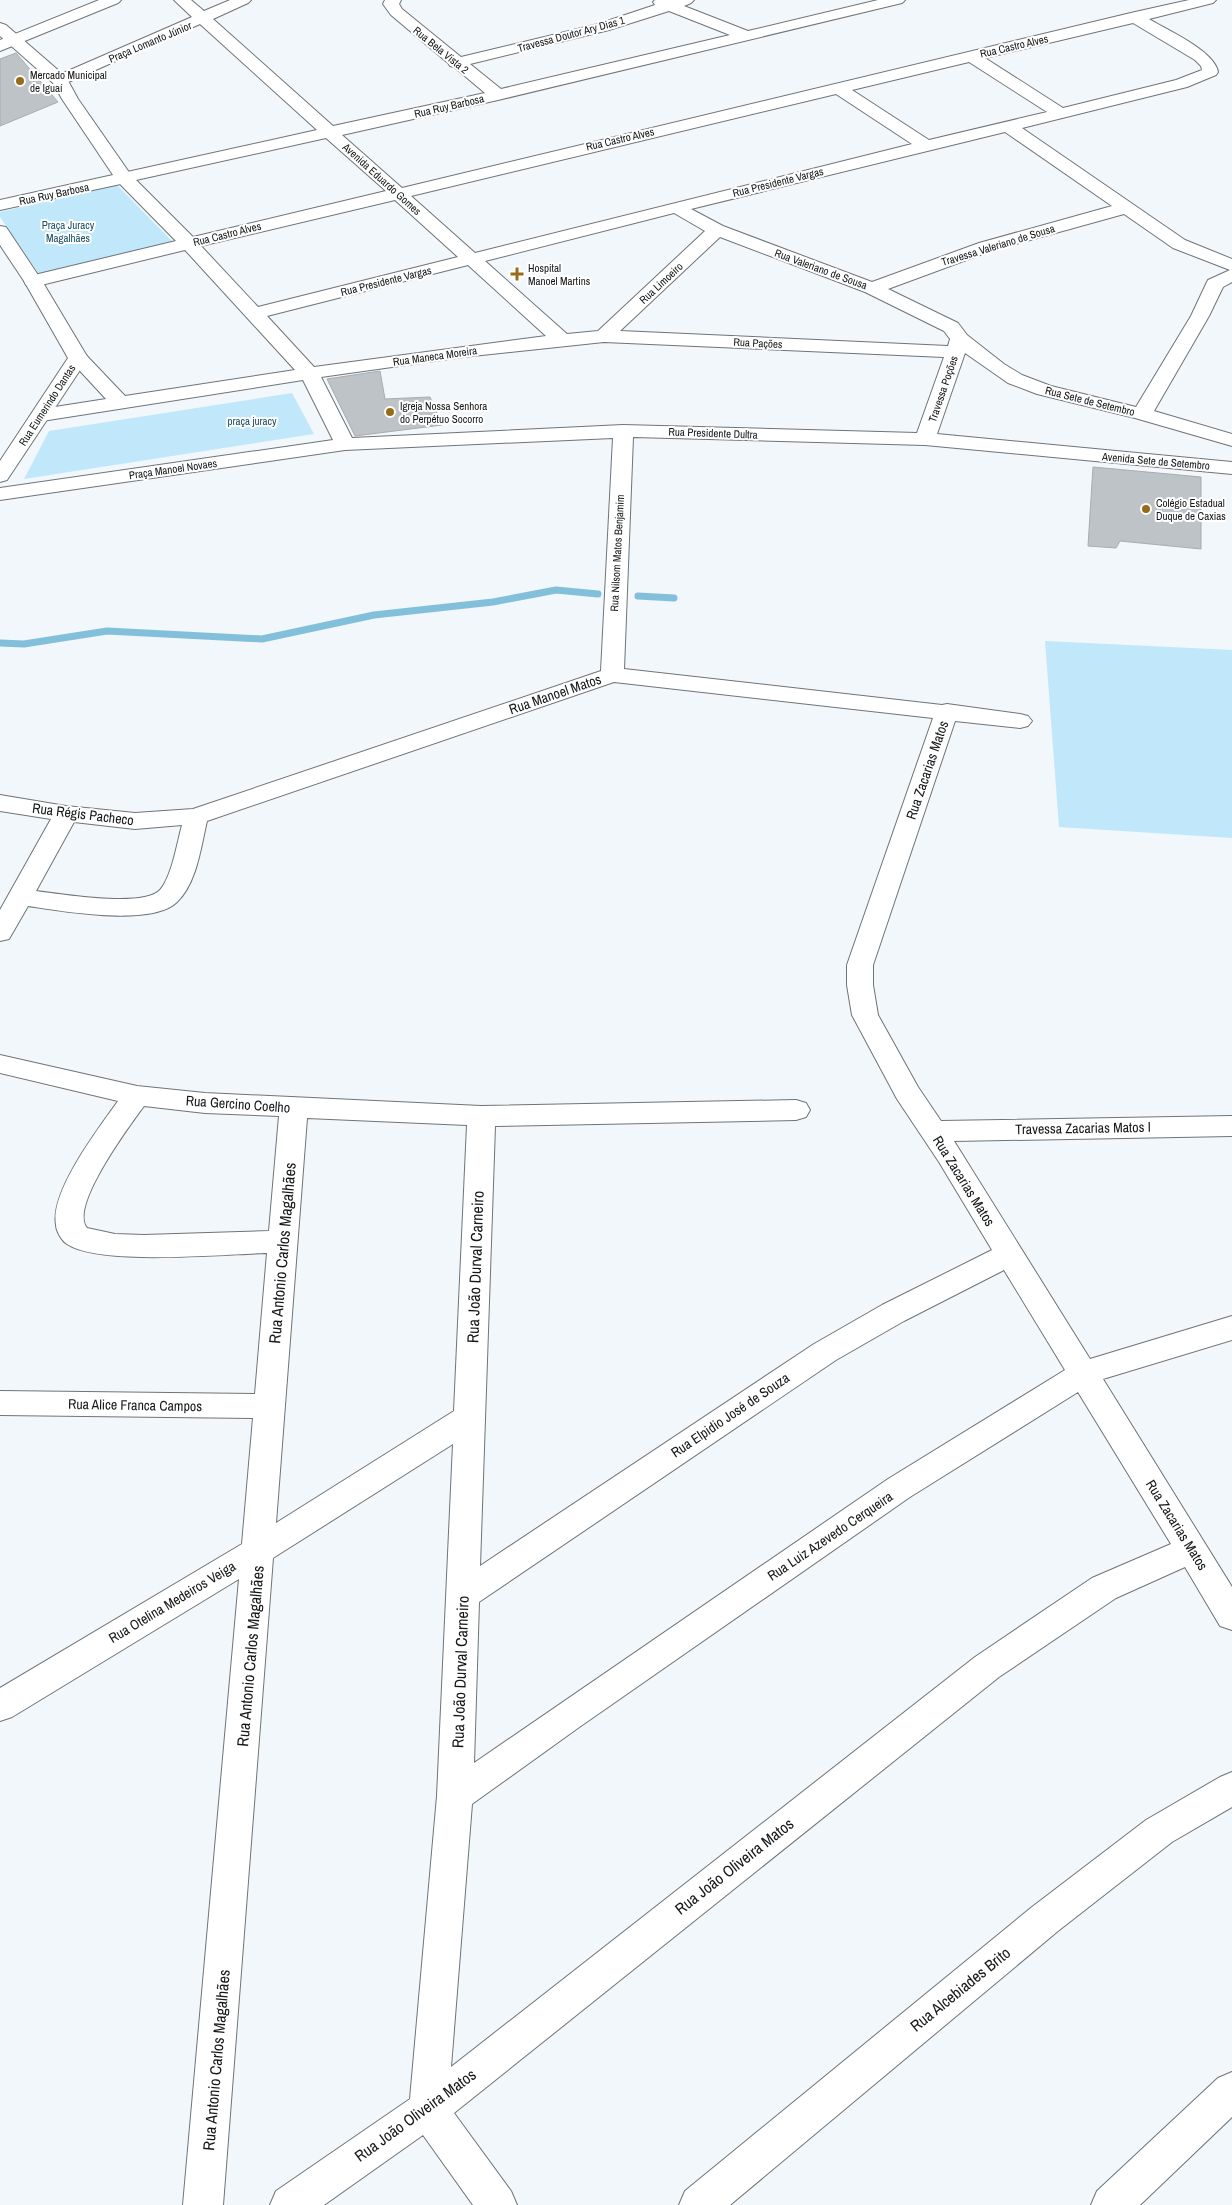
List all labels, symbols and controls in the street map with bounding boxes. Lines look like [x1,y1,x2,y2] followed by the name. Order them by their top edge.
[516,13,626,55] street label: Travessa Doutor Ary Dias 1
[106,18,194,66] street label: Praça Lomanto Júnior
[410,23,472,77] street label: Rua Bela Vista 2
[978,31,1050,61] street label: Rua Castro Alves
[30,68,107,95] place label: Mercado Municipal de Iguaí
[14,75,26,87] marker: Mercado Municipal de Iguaí
[413,91,485,121] street label: Rua Ruy Barbosa
[584,124,656,154] street label: Rua Castro Alves
[339,139,425,218] street label: Avenida Eduardo Gomes
[731,164,825,200] street label: Rua Presidente Vargas
[18,180,90,208] street label: Rua Ruy Barbosa
[42,218,95,245] park label: Praça Juracy Magalhães
[191,219,263,249] street label: Rua Castro Alves
[940,221,1056,269] street label: Travessa Valeriano de Sousa
[773,246,869,292] street label: Rua Valeriano de Sousa
[636,259,686,307] street label: Rua Limoeiro
[528,261,591,288] place label: Hospital Manoel Martins
[339,263,433,299] street label: Rua Presidente Vargas
[510,267,524,281] marker: Hospital Manoel Martins
[733,335,783,351] street label: Rua Pações
[392,343,478,369] street label: Rua Maneca Moreira
[925,353,961,424] street label: Travessa Poções
[15,361,79,448] street label: Rua Eumerindo Dantas
[1044,383,1136,419] street label: Rua Sete de Setembro
[400,399,487,426] place label: Igreja Nossa Senhora do Perpétuo Socorro
[384,406,396,418] marker: Igreja Nossa Senhora do Perpétuo Socorro
[227,414,277,428] park label: praça juracy
[668,424,758,442] street label: Rua Presidente Dultra
[1101,449,1210,473] street label: Avenida Sete de Setembro
[128,456,218,482] street label: Praça Manoel Novaes
[607,494,627,612] street label: Rua Nilsom Matos Benjamim
[1156,496,1226,523] place label: Colégio Estadual Duque de Caxias
[1140,503,1152,515] marker: Colégio Estadual Duque de Caxias
[507,670,604,718] street label: Rua Manoel Matos
[902,718,952,822] street label: Rua Zacarias Matos
[31,799,135,829] street label: Rua Régis Pacheco
[185,1091,291,1117] street label: Rua Gercino Coelho
[1015,1118,1151,1138] street label: Travessa Zacarias Matos I
[929,1132,999,1230] street label: Rua Zacarias Matos
[263,1162,301,1344] street label: Rua Antonio Carlos Magalhães
[461,1190,489,1344] street label: Rua João Durval Carneiro
[667,1368,793,1461] street label: Rua Elpidio José de Souza
[68,1395,202,1415] street label: Rua Alice Franca Campos
[1142,1476,1212,1574] street label: Rua Zacarias Matos
[764,1487,897,1585] street label: Rua Luiz Azevedo Cerqueira
[105,1557,239,1647] street label: Rua Otelina Medeiros Veiga
[231,1565,269,1747] street label: Rua Antonio Carlos Magalhães
[446,1595,474,1749] street label: Rua João Durval Carneiro
[670,1813,798,1919] street label: Rua João Oliveira Matos
[905,1942,1015,2036] street label: Rua Alcebiades Brito
[197,1969,235,2151] street label: Rua Antonio Carlos Magalhães
[350,2063,480,2167] street label: Rua João Oliveira Matos

